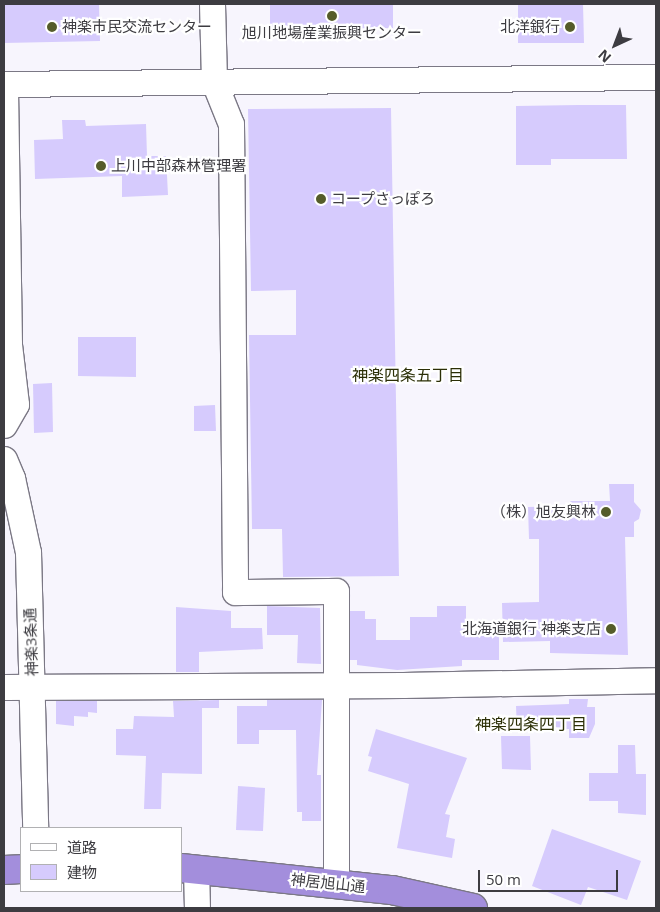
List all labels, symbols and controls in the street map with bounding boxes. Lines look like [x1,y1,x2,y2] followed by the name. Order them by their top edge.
[326,10,338,22] marker: 旭川地場産業振興センター
[62,18,212,36] place label: 神楽市民交流センター
[500,18,560,36] place label: 北洋銀行
[590,20,640,70] north arrow
[46,21,58,33] marker: 神楽市民交流センター
[564,21,576,33] marker: 北洋銀行
[242,24,422,42] place label: 旭川地場産業振興センター
[594,46,615,67] text: N
[111,157,246,175] place label: 上川中部森林管理署
[95,160,107,172] marker: 上川中部森林管理署
[331,190,436,208] place label: コープさっぽろ
[315,193,327,205] marker: コープさっぽろ
[352,365,464,385] district label: 神楽四条五丁目
[491,503,596,521] place label: （株）旭友興林
[600,506,612,518] marker: （株）旭友興林
[21,607,41,677] street label: 神楽3条通
[462,620,601,638] place label: 北海道銀行 神楽支店
[605,623,617,635] marker: 北海道銀行 神楽支店
[475,714,587,734] district label: 神楽四条四丁目
[20,827,182,892] legend
[67,837,97,857] text: 道路
[480,860,620,892] scale bar
[67,862,97,882] text: 建物
[486,869,521,889] text: 50 m
[290,870,366,896] street label: 神居旭山通

